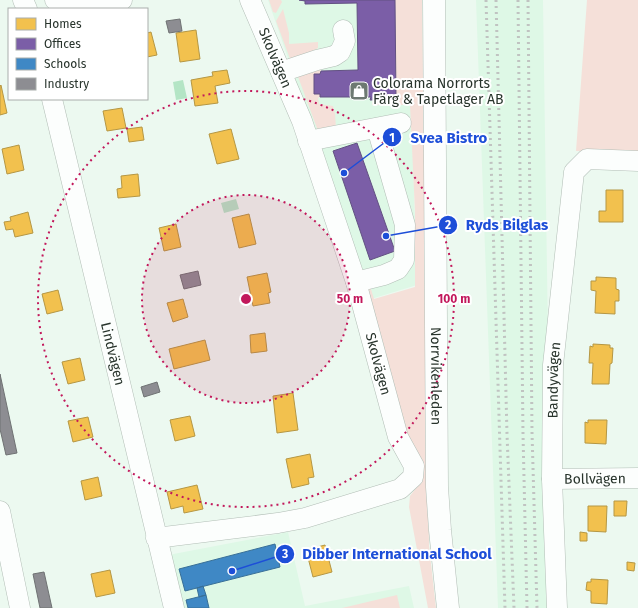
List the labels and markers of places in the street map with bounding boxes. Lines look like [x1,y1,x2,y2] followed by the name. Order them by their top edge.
[373,75,504,108] place label: Colorama Norrorts Färg & Tapetlager AB
[348,80,370,102] shop icon: Colorama Norrorts Färg & Tapetlager AB
[382,124,495,151] callout: Svea Bistro
[438,211,557,238] callout: Ryds Bilglas
[239,292,253,306] centre of rings
[275,541,500,568] callout: Dibber International School

